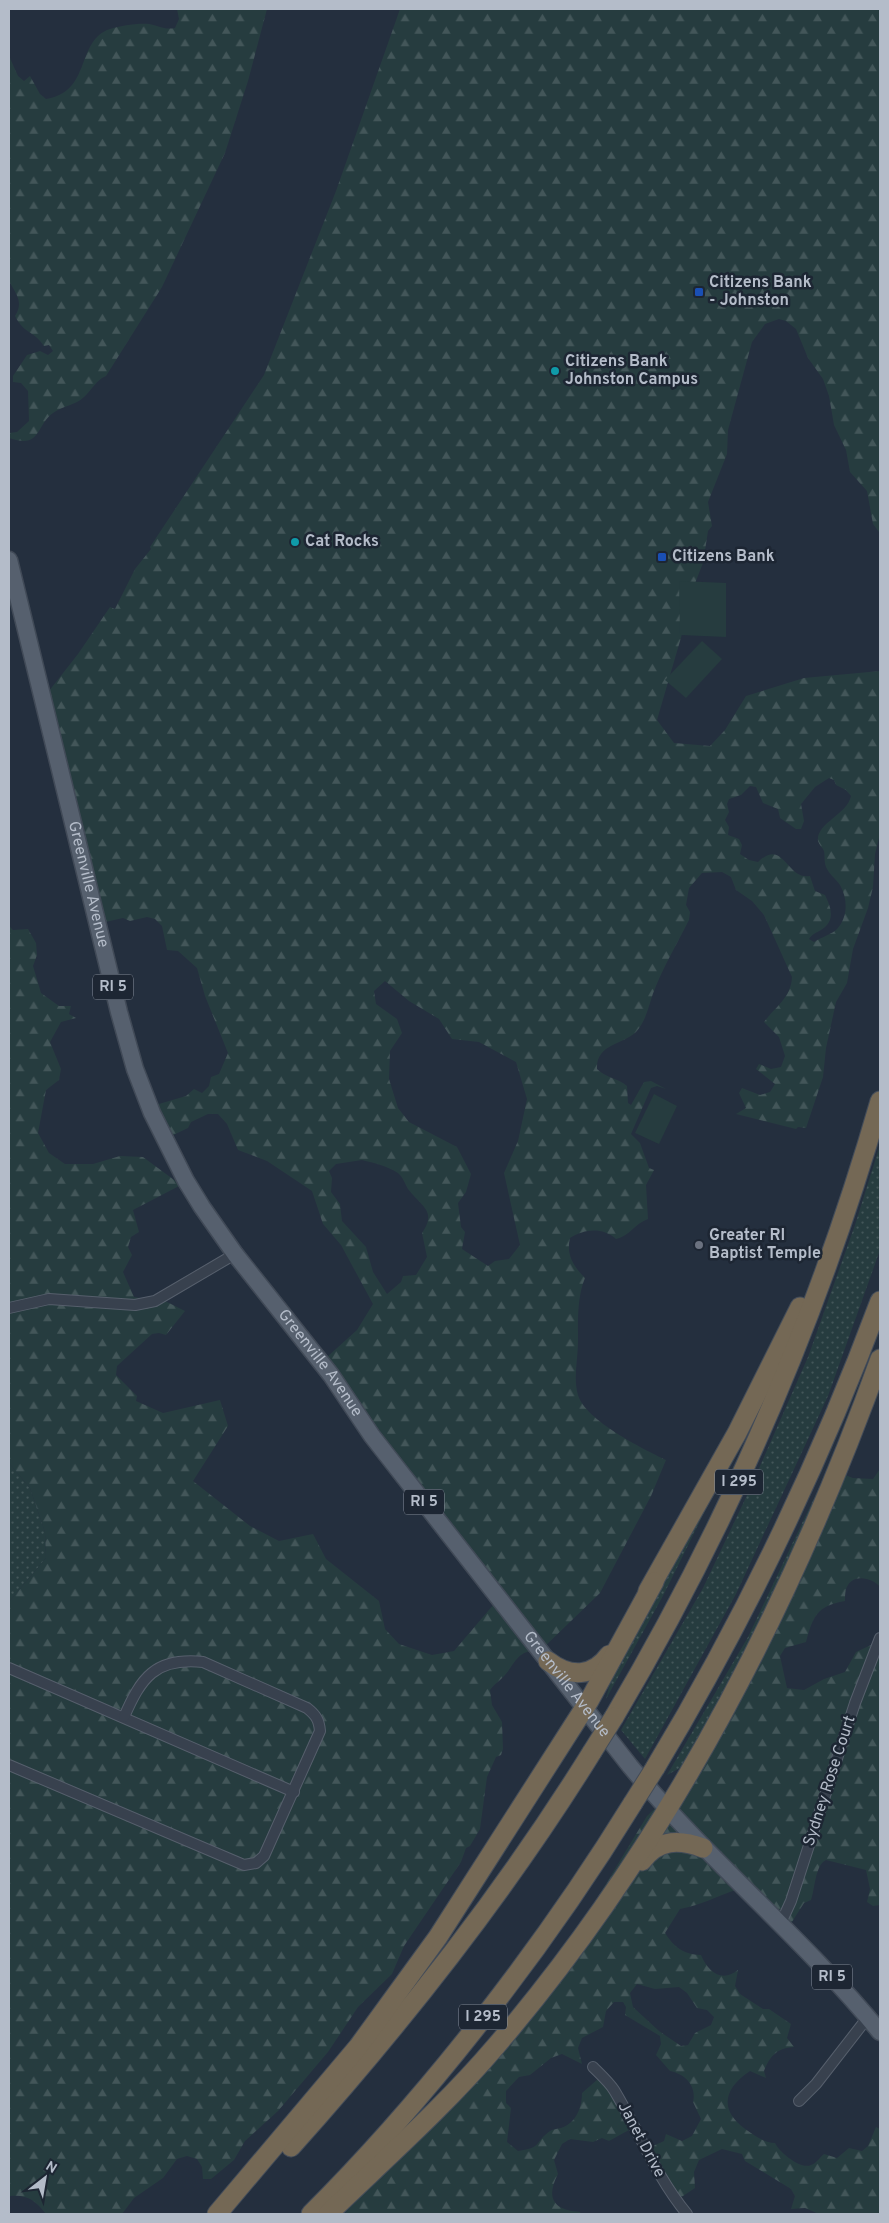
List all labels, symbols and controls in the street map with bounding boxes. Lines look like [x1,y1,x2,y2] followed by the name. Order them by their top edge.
[709,273,812,311] place label: Citizens Bank - Johnston
[693,286,705,298] marker: Citizens Bank - Johnston
[565,352,698,390] place label: Citizens Bank Johnston Campus
[549,365,561,377] marker: Citizens Bank Johnston Campus
[305,532,379,552] place label: Cat Rocks
[289,536,301,548] marker: Cat Rocks
[672,547,775,567] place label: Citizens Bank
[656,551,668,563] marker: Citizens Bank
[63,819,113,950] street label: Greenville Avenue
[93,974,133,1000] road number: RI 5
[709,1226,821,1264] place label: Greater RI Baptist Temple
[693,1239,705,1251] marker: Greater RI Baptist Temple
[273,1306,366,1421] street label: Greenville Avenue
[715,1470,763,1494] road number: I 295
[404,1490,444,1514] road number: RI 5
[519,1627,614,1742] street label: Greenville Avenue
[799,1713,861,1849] street label: Sydney Rose Court
[812,1964,852,1990] road number: RI 5
[459,2004,507,2030] road number: I 295
[613,2099,669,2181] street label: Janet Drive
[20,2153,70,2203] north arrow
[42,2158,60,2178] text: N

